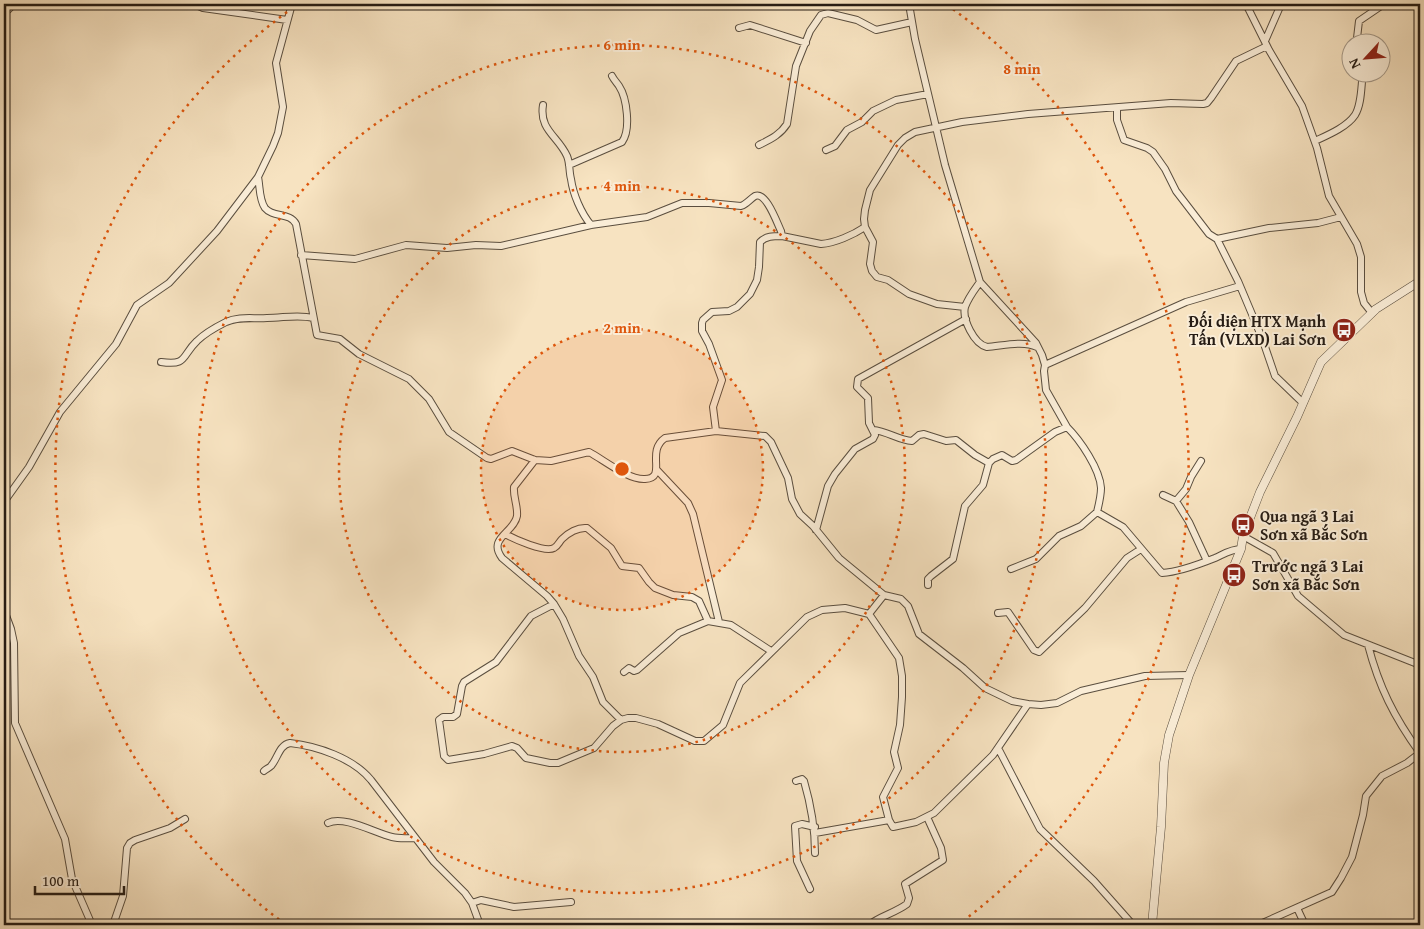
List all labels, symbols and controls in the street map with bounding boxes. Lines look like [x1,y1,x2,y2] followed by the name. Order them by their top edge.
[1342,32,1392,82] north arrow
[603,34,641,55] text: 6 min
[1343,55,1365,72] text: N
[1003,58,1041,79] text: 8 min
[603,175,641,196] text: 4 min
[1189,309,1327,351] place label: Đối diện HTX Mạnh Tấn (VLXD) Lai Sơn
[603,317,641,338] text: 2 min
[1331,317,1357,343] bus stop icon: Đối diện HTX Mạnh Tấn (VLXD) Lai Sơn
[613,460,631,478] centre of rings
[1260,504,1368,546] place label: Qua ngã 3 Lai Sơn xã Bắc Sơn
[1230,512,1256,538] bus stop icon: Qua ngã 3 Lai Sơn xã Bắc Sơn
[1252,554,1364,596] place label: Trước ngã 3 Lai Sơn xã Bắc Sơn
[1221,562,1247,588] bus stop icon: Trước ngã 3 Lai Sơn xã Bắc Sơn
[35,864,124,896] scale bar
[42,870,80,891] text: 100 m

